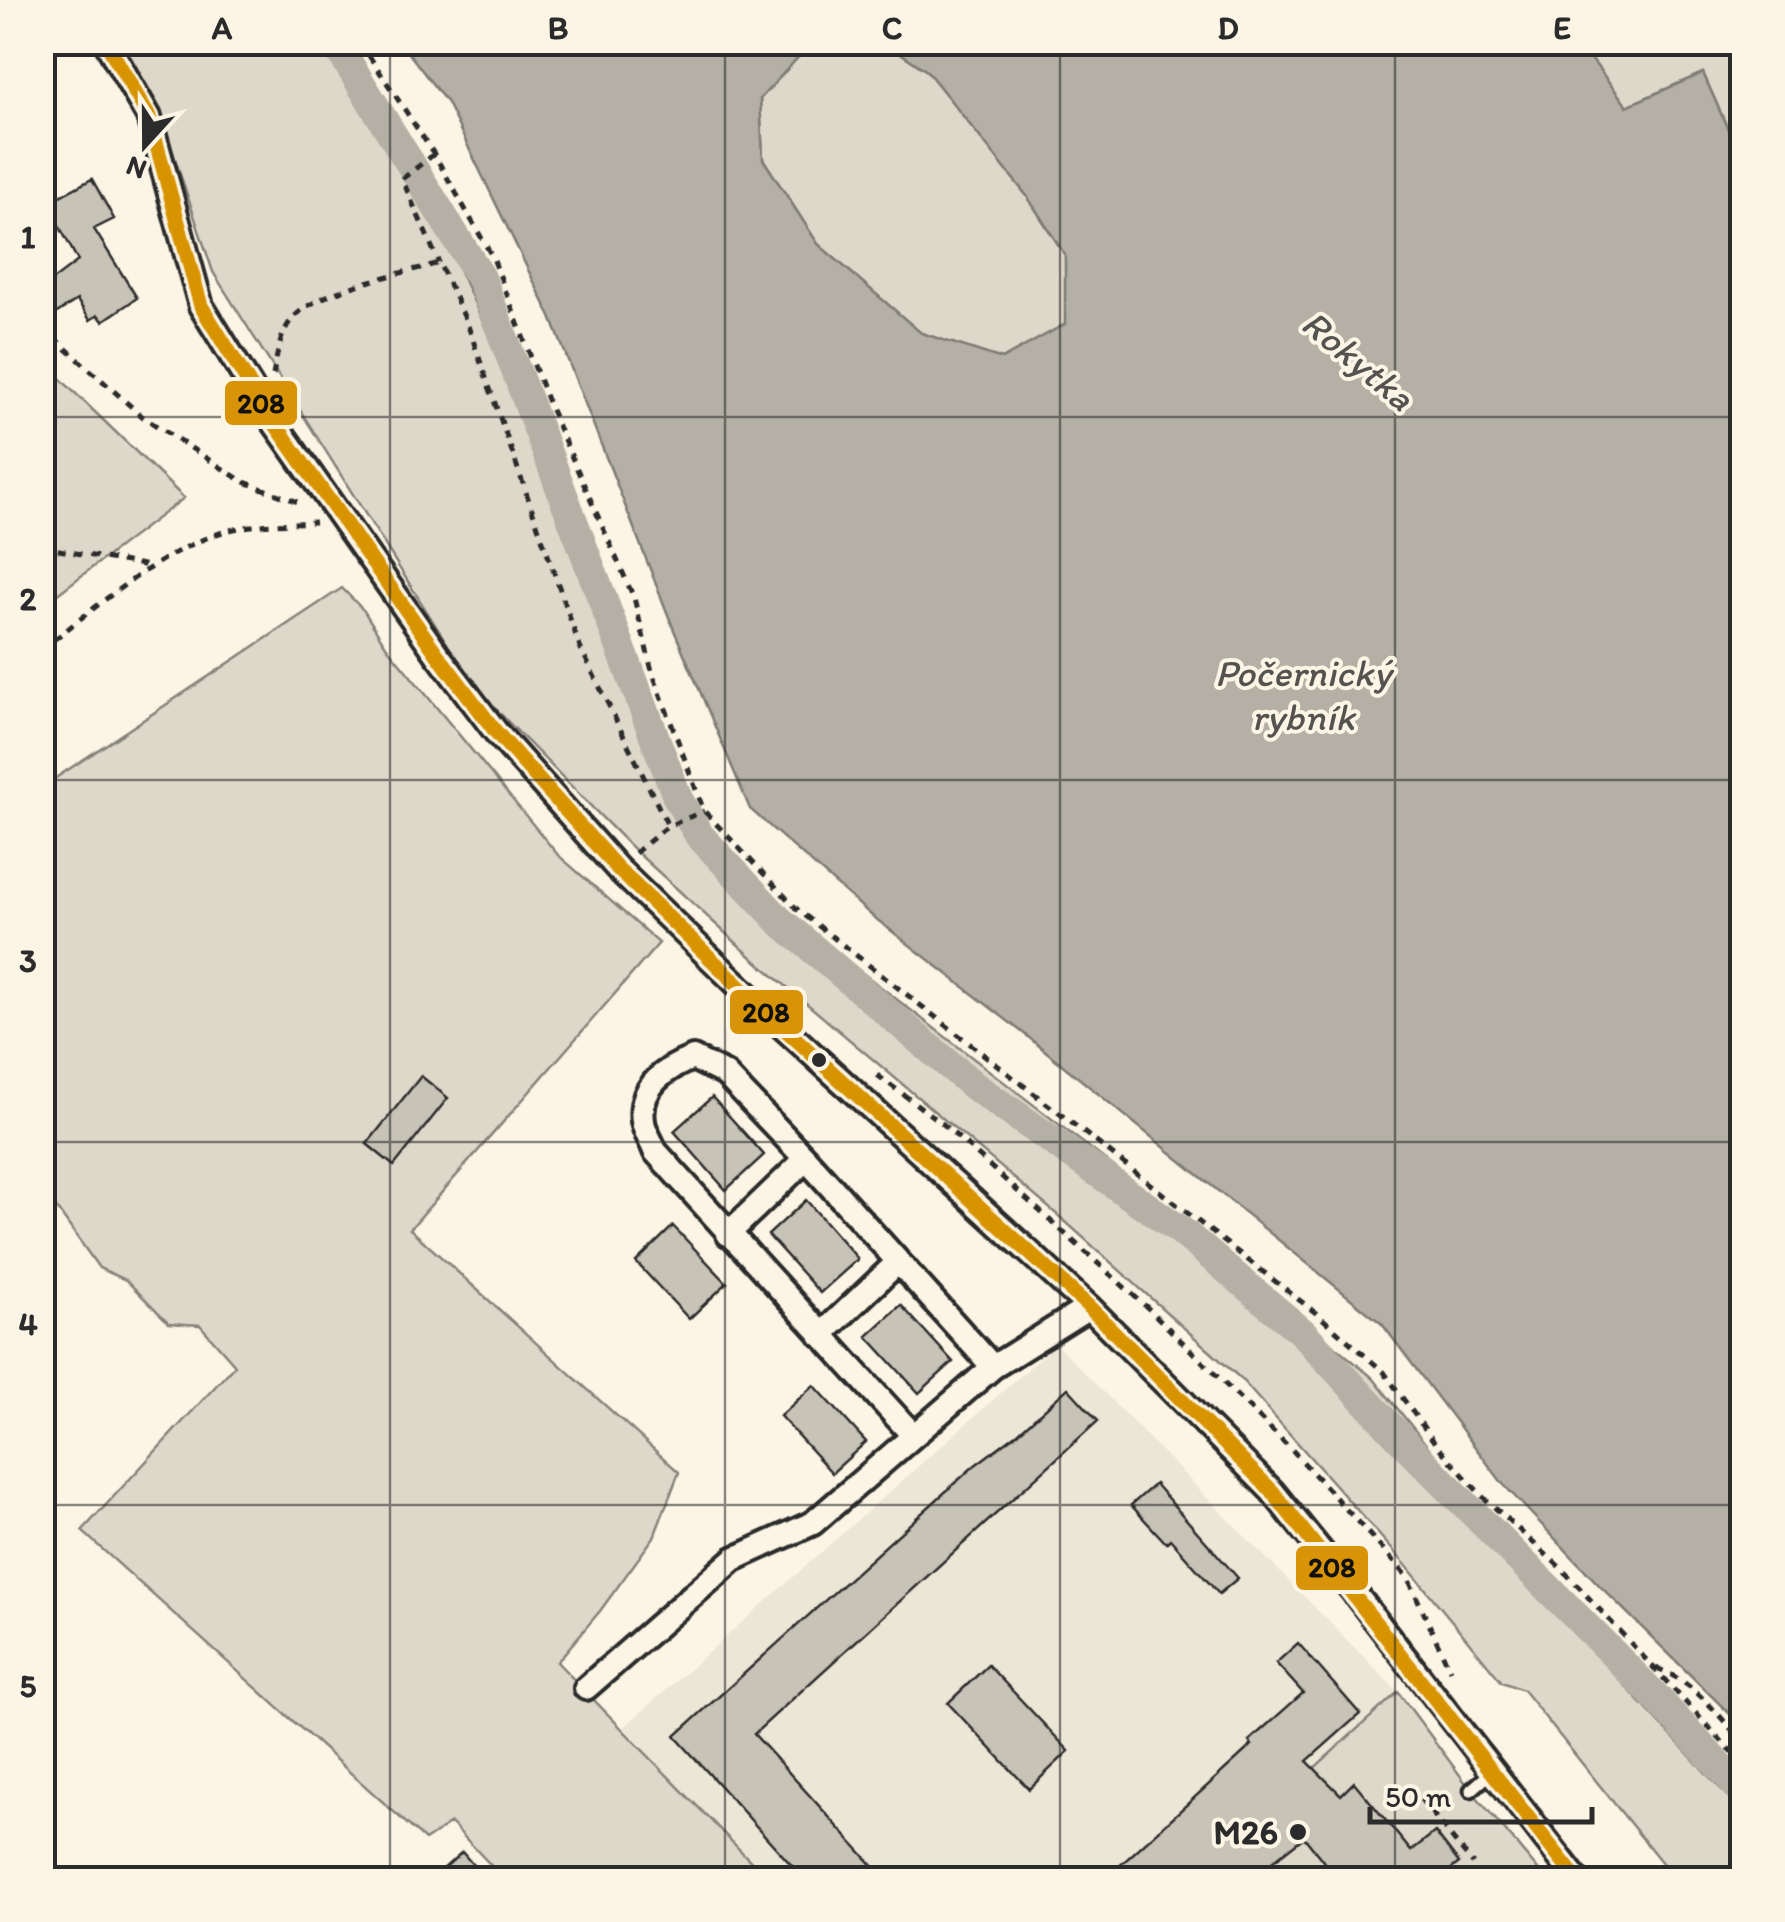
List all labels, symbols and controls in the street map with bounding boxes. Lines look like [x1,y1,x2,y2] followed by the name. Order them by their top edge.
[211,9,233,47] text: A
[548,9,568,47] text: B
[882,9,902,47] text: C
[1217,9,1239,47] text: D
[1553,9,1571,47] text: E
[95,95,195,195] north arrow
[121,149,151,188] text: N
[21,218,36,256] text: 1
[1293,300,1424,421] water label: Rokytka
[223,379,299,427] line badge: 208
[237,386,285,420] text: 208
[20,580,37,618] text: 2
[1215,650,1395,740] water label: Počernický rybník
[19,942,37,980] text: 3
[728,988,805,1036] line badge: 208
[742,995,790,1029] text: 208
[809,1050,829,1070] unlabelled marker
[18,1305,38,1343] text: 4
[1294,1544,1370,1592] line badge: 208
[1308,1550,1356,1584] text: 208
[20,1667,37,1705] text: 5
[1370,1762,1592,1824] scale bar
[1385,1778,1451,1815] text: 50 m
[1214,1811,1278,1853] place label: M26
[1287,1821,1309,1843] marker: M26

